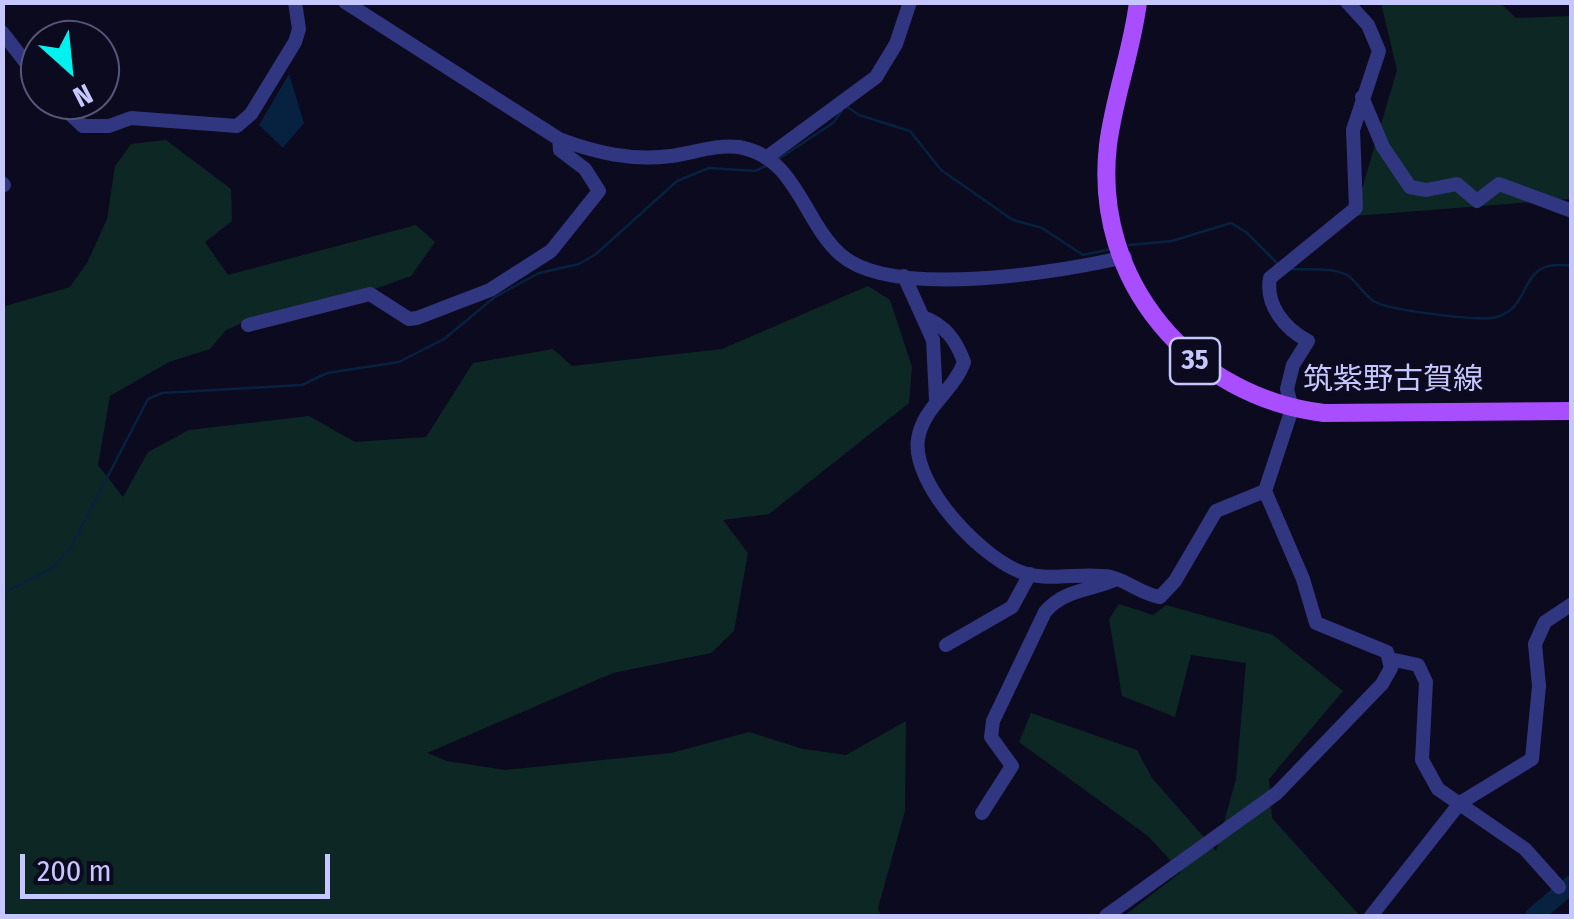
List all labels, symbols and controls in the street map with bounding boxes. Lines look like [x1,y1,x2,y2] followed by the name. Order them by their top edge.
[20,20,120,120] north arrow
[68,77,98,114] text: N
[1170,338,1220,384] road number: 35
[1303,363,1483,399] street label: 筑紫野古賀線
[25,834,335,896] scale bar
[37,853,112,889] text: 200 m

